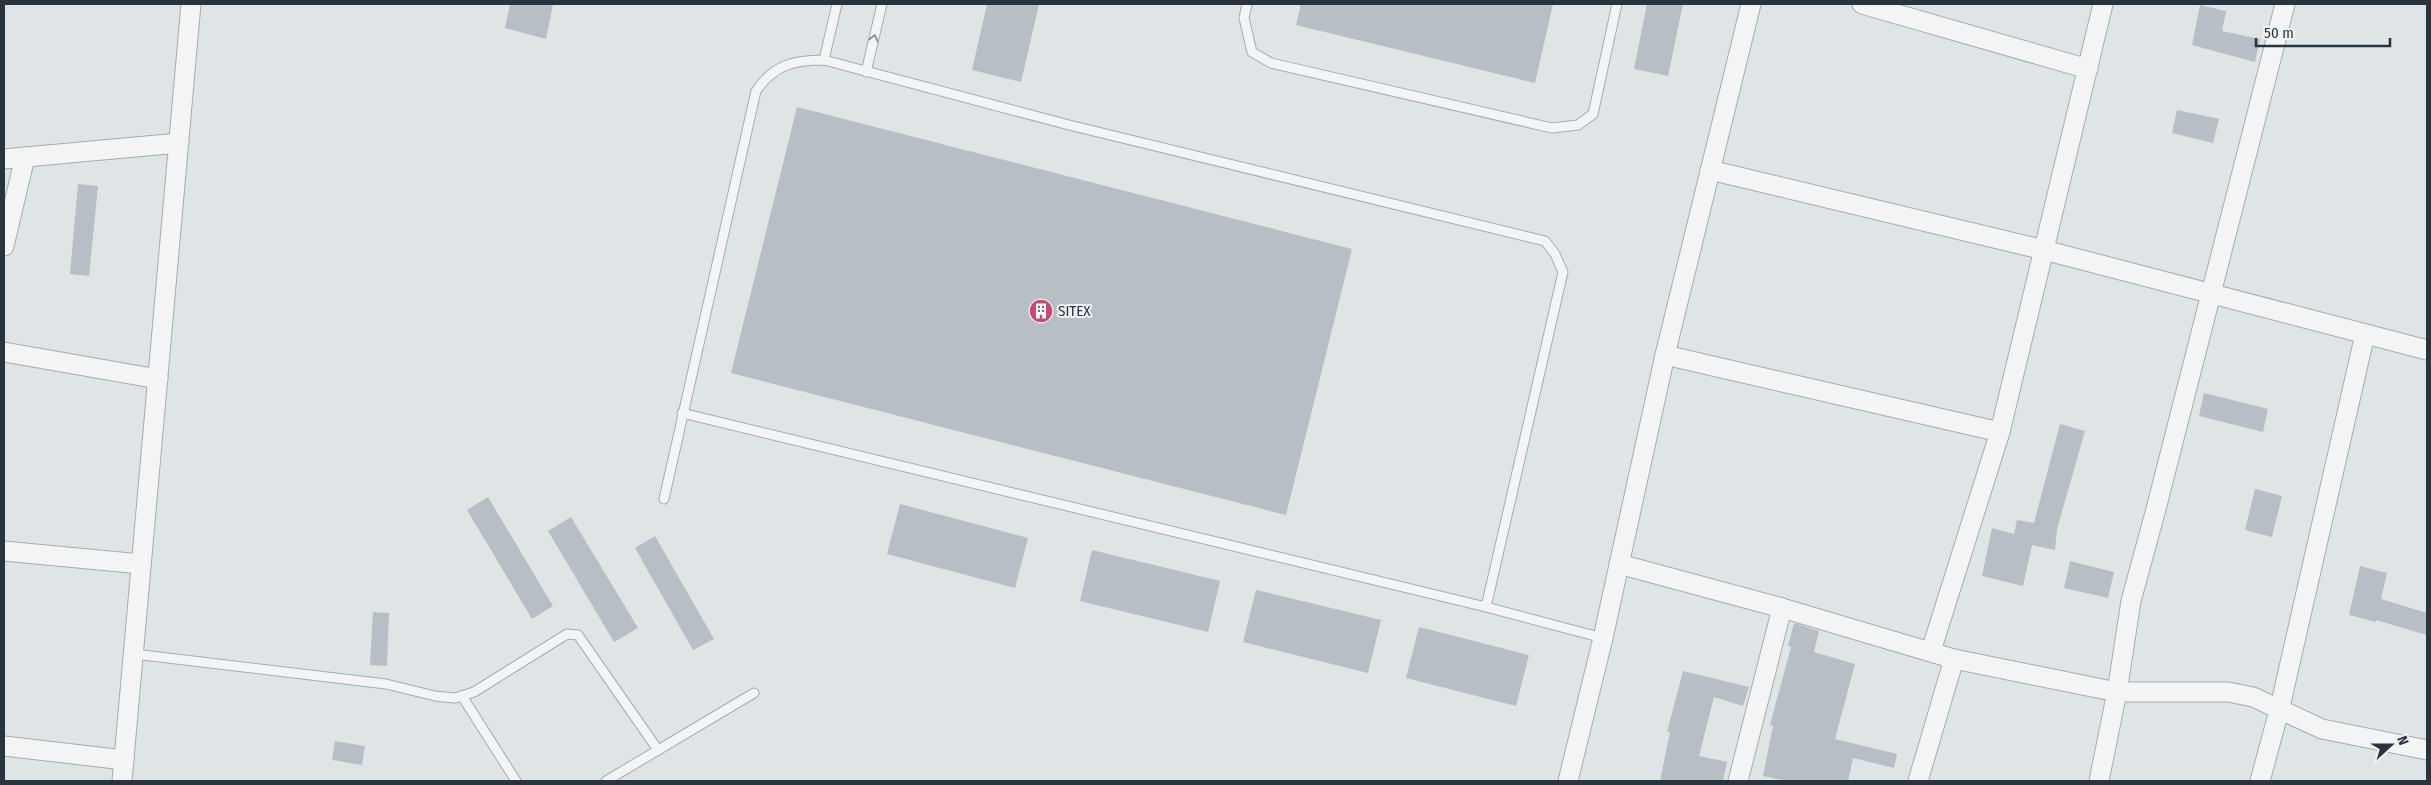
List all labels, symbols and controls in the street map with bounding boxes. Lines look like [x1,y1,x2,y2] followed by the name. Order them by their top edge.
[2256,15,2390,47] scale bar
[2264,24,2294,42] text: 50 m
[868,33,879,42] one-way arrow
[1028,298,1054,324] building icon: SITEX
[1058,302,1091,320] place label: SITEX
[2366,720,2416,770] north arrow
[2393,734,2412,747] text: N

